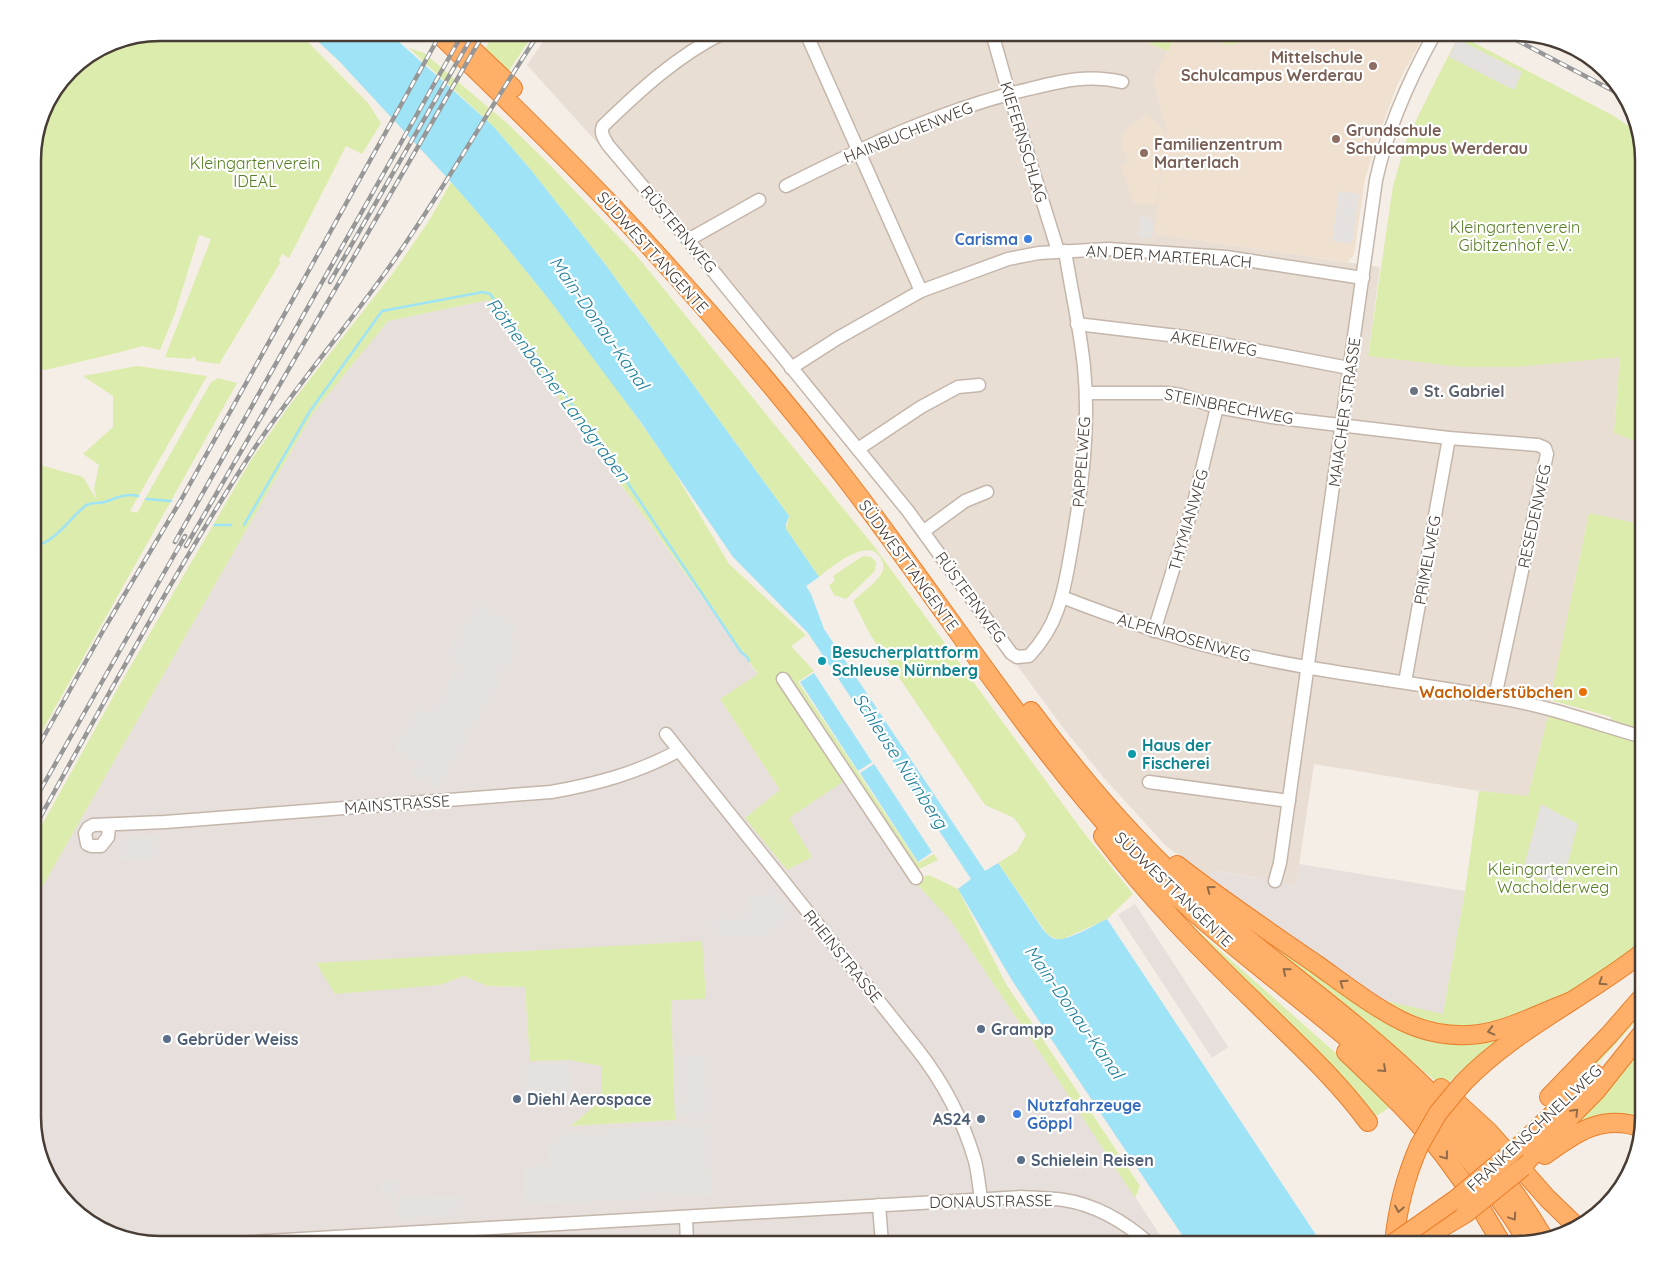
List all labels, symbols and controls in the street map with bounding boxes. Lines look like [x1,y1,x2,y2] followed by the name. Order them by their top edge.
[1181,47,1363,85] place label: Mittelschule Schulcampus Werderau
[1367,60,1379,72] marker: Mittelschule Schulcampus Werderau
[996,79,1052,205] street label: KIEFERNSCHLAG
[840,97,976,167] street label: HAINBUCHENWEG
[1346,120,1528,158] place label: Grundschule Schulcampus Werderau
[1330,133,1342,145] marker: Grundschule Schulcampus Werderau
[1154,134,1283,172] place label: Familienzentrum Marterlach
[1138,147,1150,159] marker: Familienzentrum Marterlach
[190,153,320,191] park label: Kleingartenverein IDEAL
[637,181,721,277] street label: RÜSTERNWEG
[593,187,713,317] street label: SÜDWESTTANGENTE
[1450,217,1580,255] park label: Kleingartenverein Gibitzenhof e.V.
[955,229,1018,249] place label: Carisma
[1022,233,1034,245] marker: Carisma
[1085,240,1253,272] street label: AN DER MARTERLACH
[545,251,655,396] water label: Main-Donau-Kanal
[481,293,636,487] water label: Röthenbacher Landgraben
[1169,326,1259,360] street label: AKELEIWEG
[1324,336,1364,488] street label: MAIACHER STRASSE
[1424,381,1505,401] place label: St. Gabriel
[1163,384,1295,428] street label: STEINBRECHWEG
[1408,385,1420,397] marker: St. Gabriel
[1068,416,1094,508] street label: PAPPELWEG
[1513,462,1555,570] street label: RESEDENWEG
[1164,467,1212,573] street label: THYMIANWEG
[855,496,963,634] street label: SÜDWESTTANGENTE
[1409,514,1445,606] street label: PRIMELWEG
[931,548,1011,646] street label: RÜSTERNWEG
[1115,608,1253,666] street label: ALPENROSENWEG
[832,642,978,680] place label: Besucherplattform Schleuse Nürnberg
[816,655,828,667] marker: Besucherplattform Schleuse Nürnberg
[1419,682,1573,702] place label: Wacholderstübchen
[1577,686,1589,698] marker: Wacholderstübchen
[848,689,954,834] water label: Schleuse Nürnberg
[1142,735,1211,773] place label: Haus der Fischerei
[1126,748,1138,760] marker: Haus der Fischerei
[343,790,451,818] street label: MAINSTRASSE
[1111,827,1237,951] street label: SÜDWESTTANGENTE
[1488,859,1618,897] park label: Kleingartenverein Wacholderweg
[1206,886,1216,895] one-way arrow
[799,905,887,1007] street label: RHEINSTRASSE
[1020,940,1130,1085] water label: Main-Donau-Kanal
[1283,968,1292,976] one-way arrow
[1599,975,1608,985] one-way arrow
[1339,980,1348,989] one-way arrow
[991,1019,1054,1039] place label: Grampp
[975,1023,987,1035] marker: Grampp
[1487,1025,1496,1036] one-way arrow
[177,1029,299,1049] place label: Gebrüder Weiss
[161,1033,173,1045] marker: Gebrüder Weiss
[1462,1060,1606,1196] street label: FRANKENSCHNELLWEG
[1377,1063,1386,1072] one-way arrow
[527,1089,652,1109] place label: Diehl Aerospace
[511,1093,523,1105] marker: Diehl Aerospace
[1027,1095,1141,1133] place label: Nutzfahrzeuge Göppl
[1011,1108,1023,1120] marker: Nutzfahrzeuge Göppl
[933,1109,972,1129] place label: AS24
[1569,1109,1578,1118] one-way arrow
[975,1113,987,1125] marker: AS24
[1031,1150,1154,1170] place label: Schielein Reisen
[1439,1150,1447,1159] one-way arrow
[1015,1154,1027,1166] marker: Schielein Reisen
[929,1190,1053,1212] street label: DONAUSTRASSE
[1394,1204,1404,1213] one-way arrow
[1506,1212,1516,1221] one-way arrow

